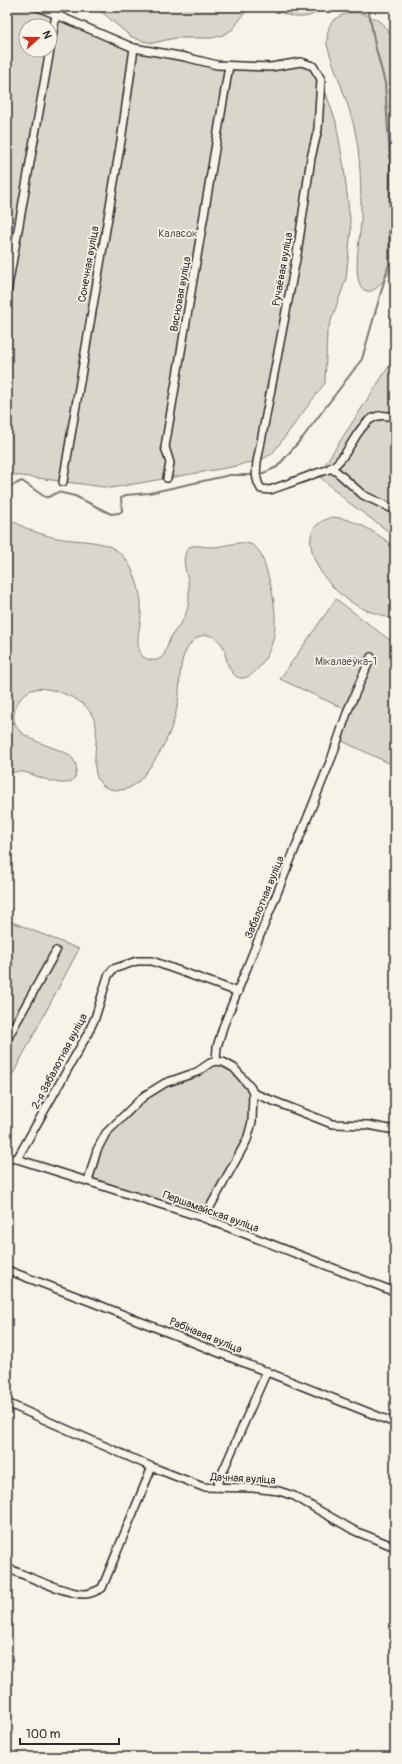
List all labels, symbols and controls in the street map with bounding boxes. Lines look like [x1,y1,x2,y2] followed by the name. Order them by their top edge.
[18,18,58,58] north arrow
[39,29,54,41] text: N
[75,225,102,303] street label: Сонечная вуліца
[158,227,198,240] park label: Каласок
[270,231,295,307] street label: Ручаёвая вуліца
[167,255,194,333] street label: Вясновая вуліца
[315,655,377,668] park label: Мікалаёўка-1
[242,854,287,940] street label: Забалотная вуліца
[29,1011,90,1111] street label: 2-я Забалотная вуліца
[161,1188,261,1235] street label: Першамайская вуліца
[168,1315,244,1356] street label: Рабінавая вуліца
[209,1470,276,1487] street label: Дачная вуліца
[20,1720,119,1746] scale bar
[26,1727,61,1742] text: 100 m

